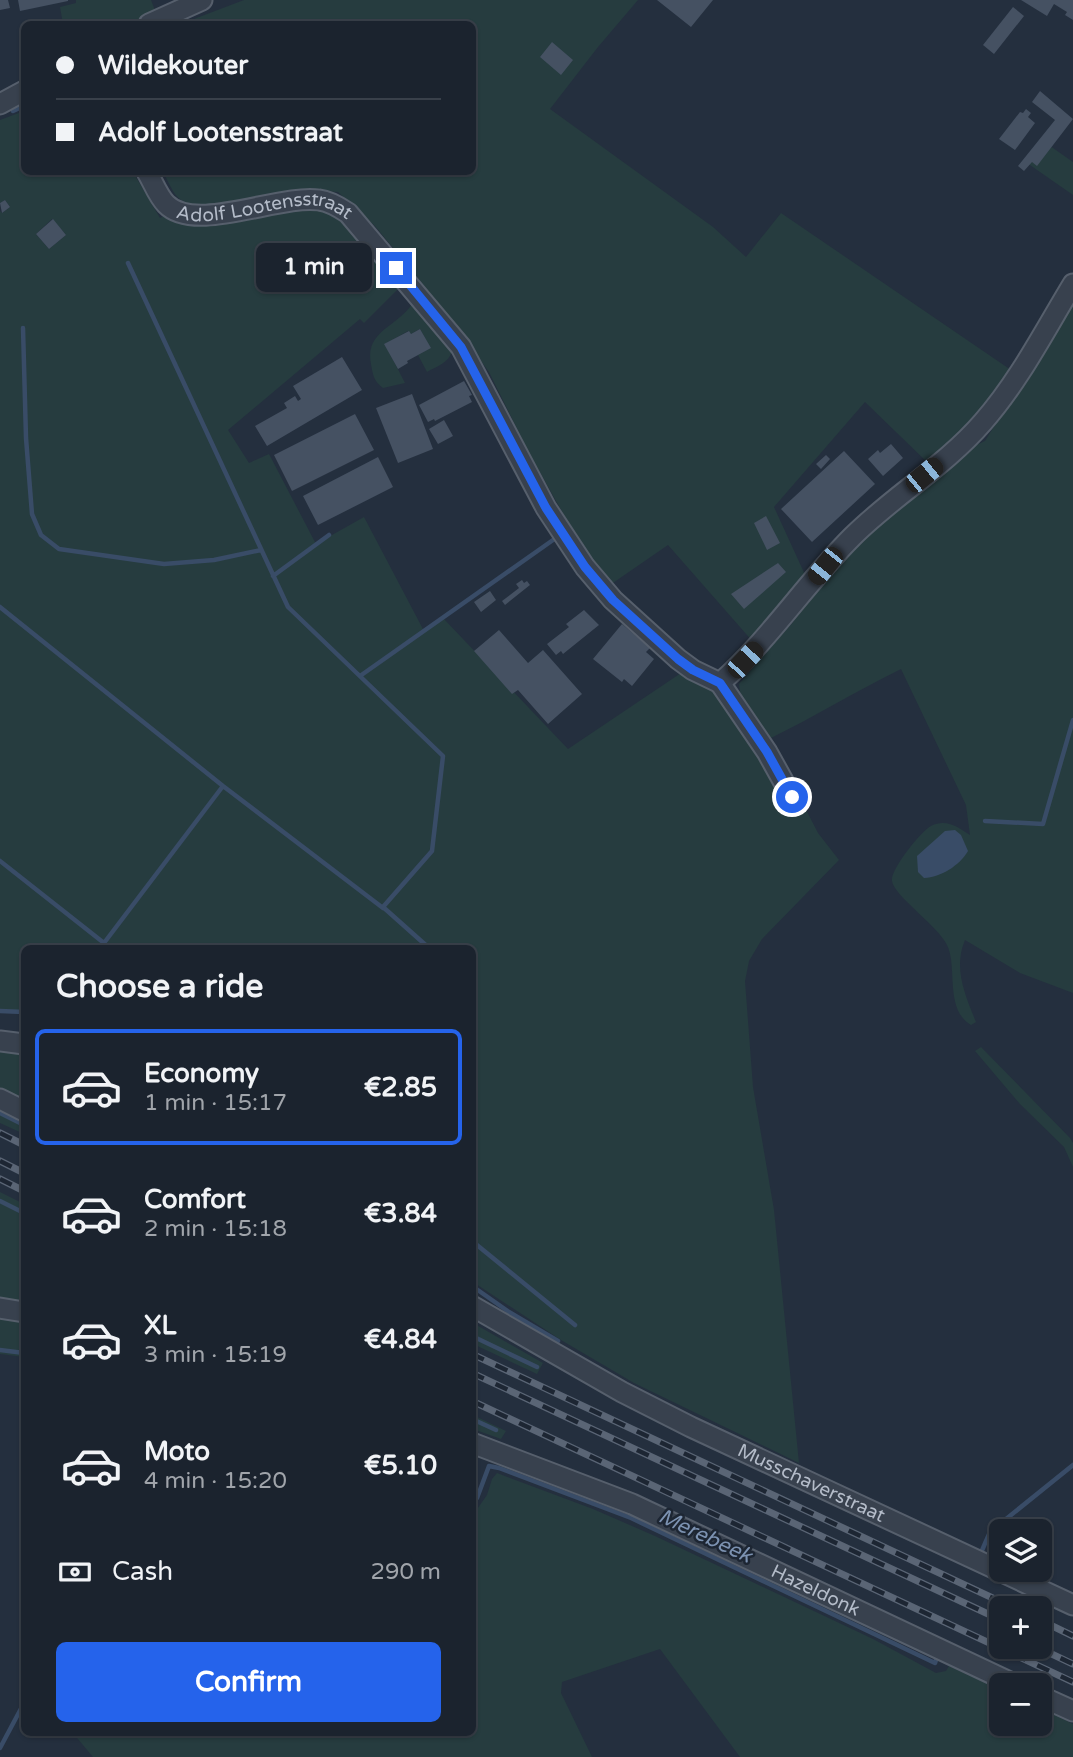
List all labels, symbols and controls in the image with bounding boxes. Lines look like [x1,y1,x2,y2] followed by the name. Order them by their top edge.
[98,50,248,81] text: Wildekouter
[98,117,343,148] text: Adolf Lootensstraat
[174,188,357,226] street label: Adolf Lootensstraat
[256,244,372,292] callout: 1 min
[380,252,412,284] route end
[283,253,345,281] text: 1 min
[902,454,947,496] car
[804,543,847,589] car
[723,637,768,683] car
[776,781,808,813] route start
[56,968,263,1006] text: Choose a ride
[60,1056,123,1119] icon: car
[144,1058,259,1089] text: Economy
[364,1072,437,1103] text: €2.85
[144,1089,287,1117] text: 1 min · 15:17
[60,1182,123,1245] icon: car
[144,1184,246,1215] text: Comfort
[364,1198,437,1229] text: €3.84
[144,1215,287,1243] text: 2 min · 15:18
[60,1308,123,1371] icon: car
[144,1310,176,1341] text: XL
[364,1324,437,1355] text: €4.84
[144,1341,287,1369] text: 3 min · 15:19
[60,1434,123,1497] icon: car
[144,1436,210,1467] text: Moto
[734,1439,889,1527] street label: Musschaverstraat
[364,1450,437,1481] text: €5.10
[144,1467,287,1495] text: 4 min · 15:20
[654,1504,757,1569] water label: Merebeek
[989,1519,1052,1736] map controls
[989,1519,1052,1582] button: layers
[56,1553,94,1591] icon: cash
[112,1556,173,1587] text: Cash
[371,1558,441,1586] text: 290 m
[768,1560,863,1621] street label: Hazeldonk
[989,1596,1052,1659] button: +
[56,1642,441,1722] button: Confirm
[989,1673,1052,1736] button: −

